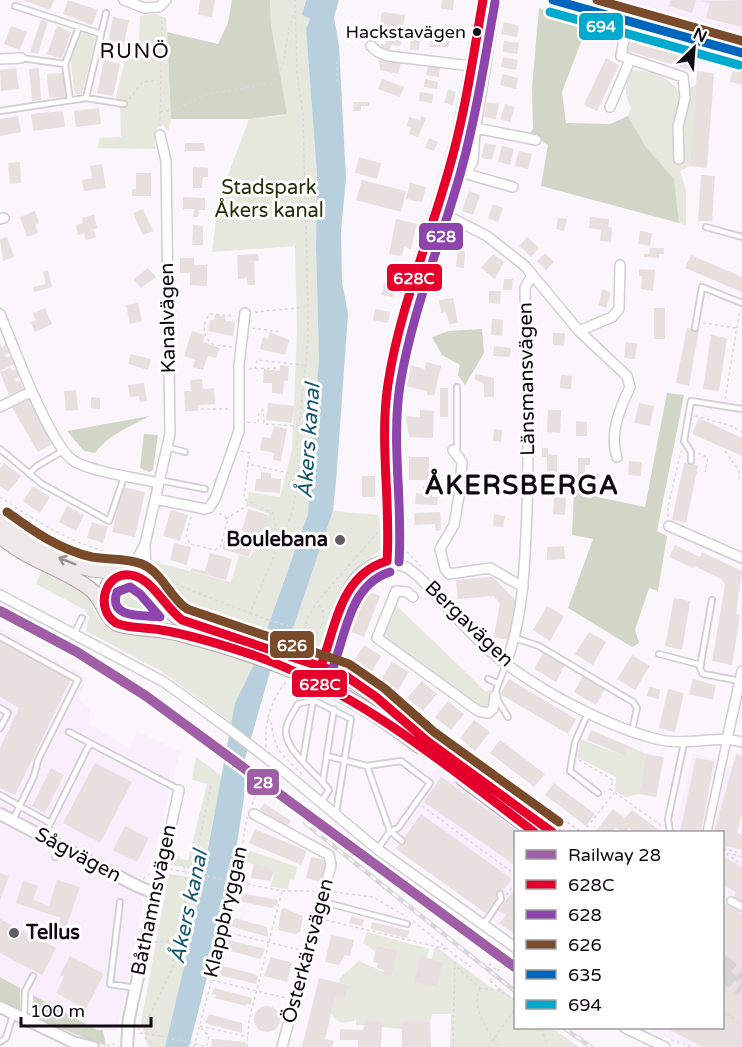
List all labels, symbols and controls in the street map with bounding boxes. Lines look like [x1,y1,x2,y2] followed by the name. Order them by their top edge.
[578,12,624,41] line badge: 694
[586,17,616,37] text: 694
[664,18,724,78] north arrow
[346,21,466,43] place label: Hackstavägen
[690,24,710,47] text: N
[471,26,483,38] marker: Hackstavägen
[100,39,170,64] district label: RUNÖ
[214,176,324,223] park label: Stadspark Åkers kanal
[418,222,464,251] line badge: 628
[426,227,456,247] text: 628
[155,262,181,374] street label: Kanalvägen
[386,263,443,292] line badge: 628C
[393,269,435,289] text: 628C
[514,302,540,456] street label: Länsmansvägen
[292,380,326,499] water label: Åkers kanal
[424,468,620,501] district label: ÅKERSBERGA
[226,528,328,552] place label: Boulebana
[333,533,347,547] marker: Boulebana
[58,555,77,566] one-way arrow
[420,576,518,672] street label: Bergavägen
[269,630,315,659] line badge: 626
[277,636,307,656] text: 626
[291,669,348,698] line badge: 628C
[299,675,341,695] text: 628C
[246,768,280,796] line badge: 28
[253,773,273,793] text: 28
[31,822,125,888] street label: Sågvägen
[126,822,182,978] street label: Båthamnsvägen
[514,831,724,1029] legend
[199,844,253,980] street label: Klappbryggan
[568,844,661,866] text: Railway 28
[164,845,214,966] water label: Åkers kanal
[568,874,614,896] text: 628C
[276,876,339,1026] street label: Österkärsvägen
[568,904,602,926] text: 628
[25,921,80,945] place label: Tellus
[7,926,21,940] marker: Tellus
[568,934,602,956] text: 626
[568,964,602,986] text: 635
[21,990,152,1028] scale bar
[568,994,602,1016] text: 694
[30,1000,85,1022] text: 100 m

